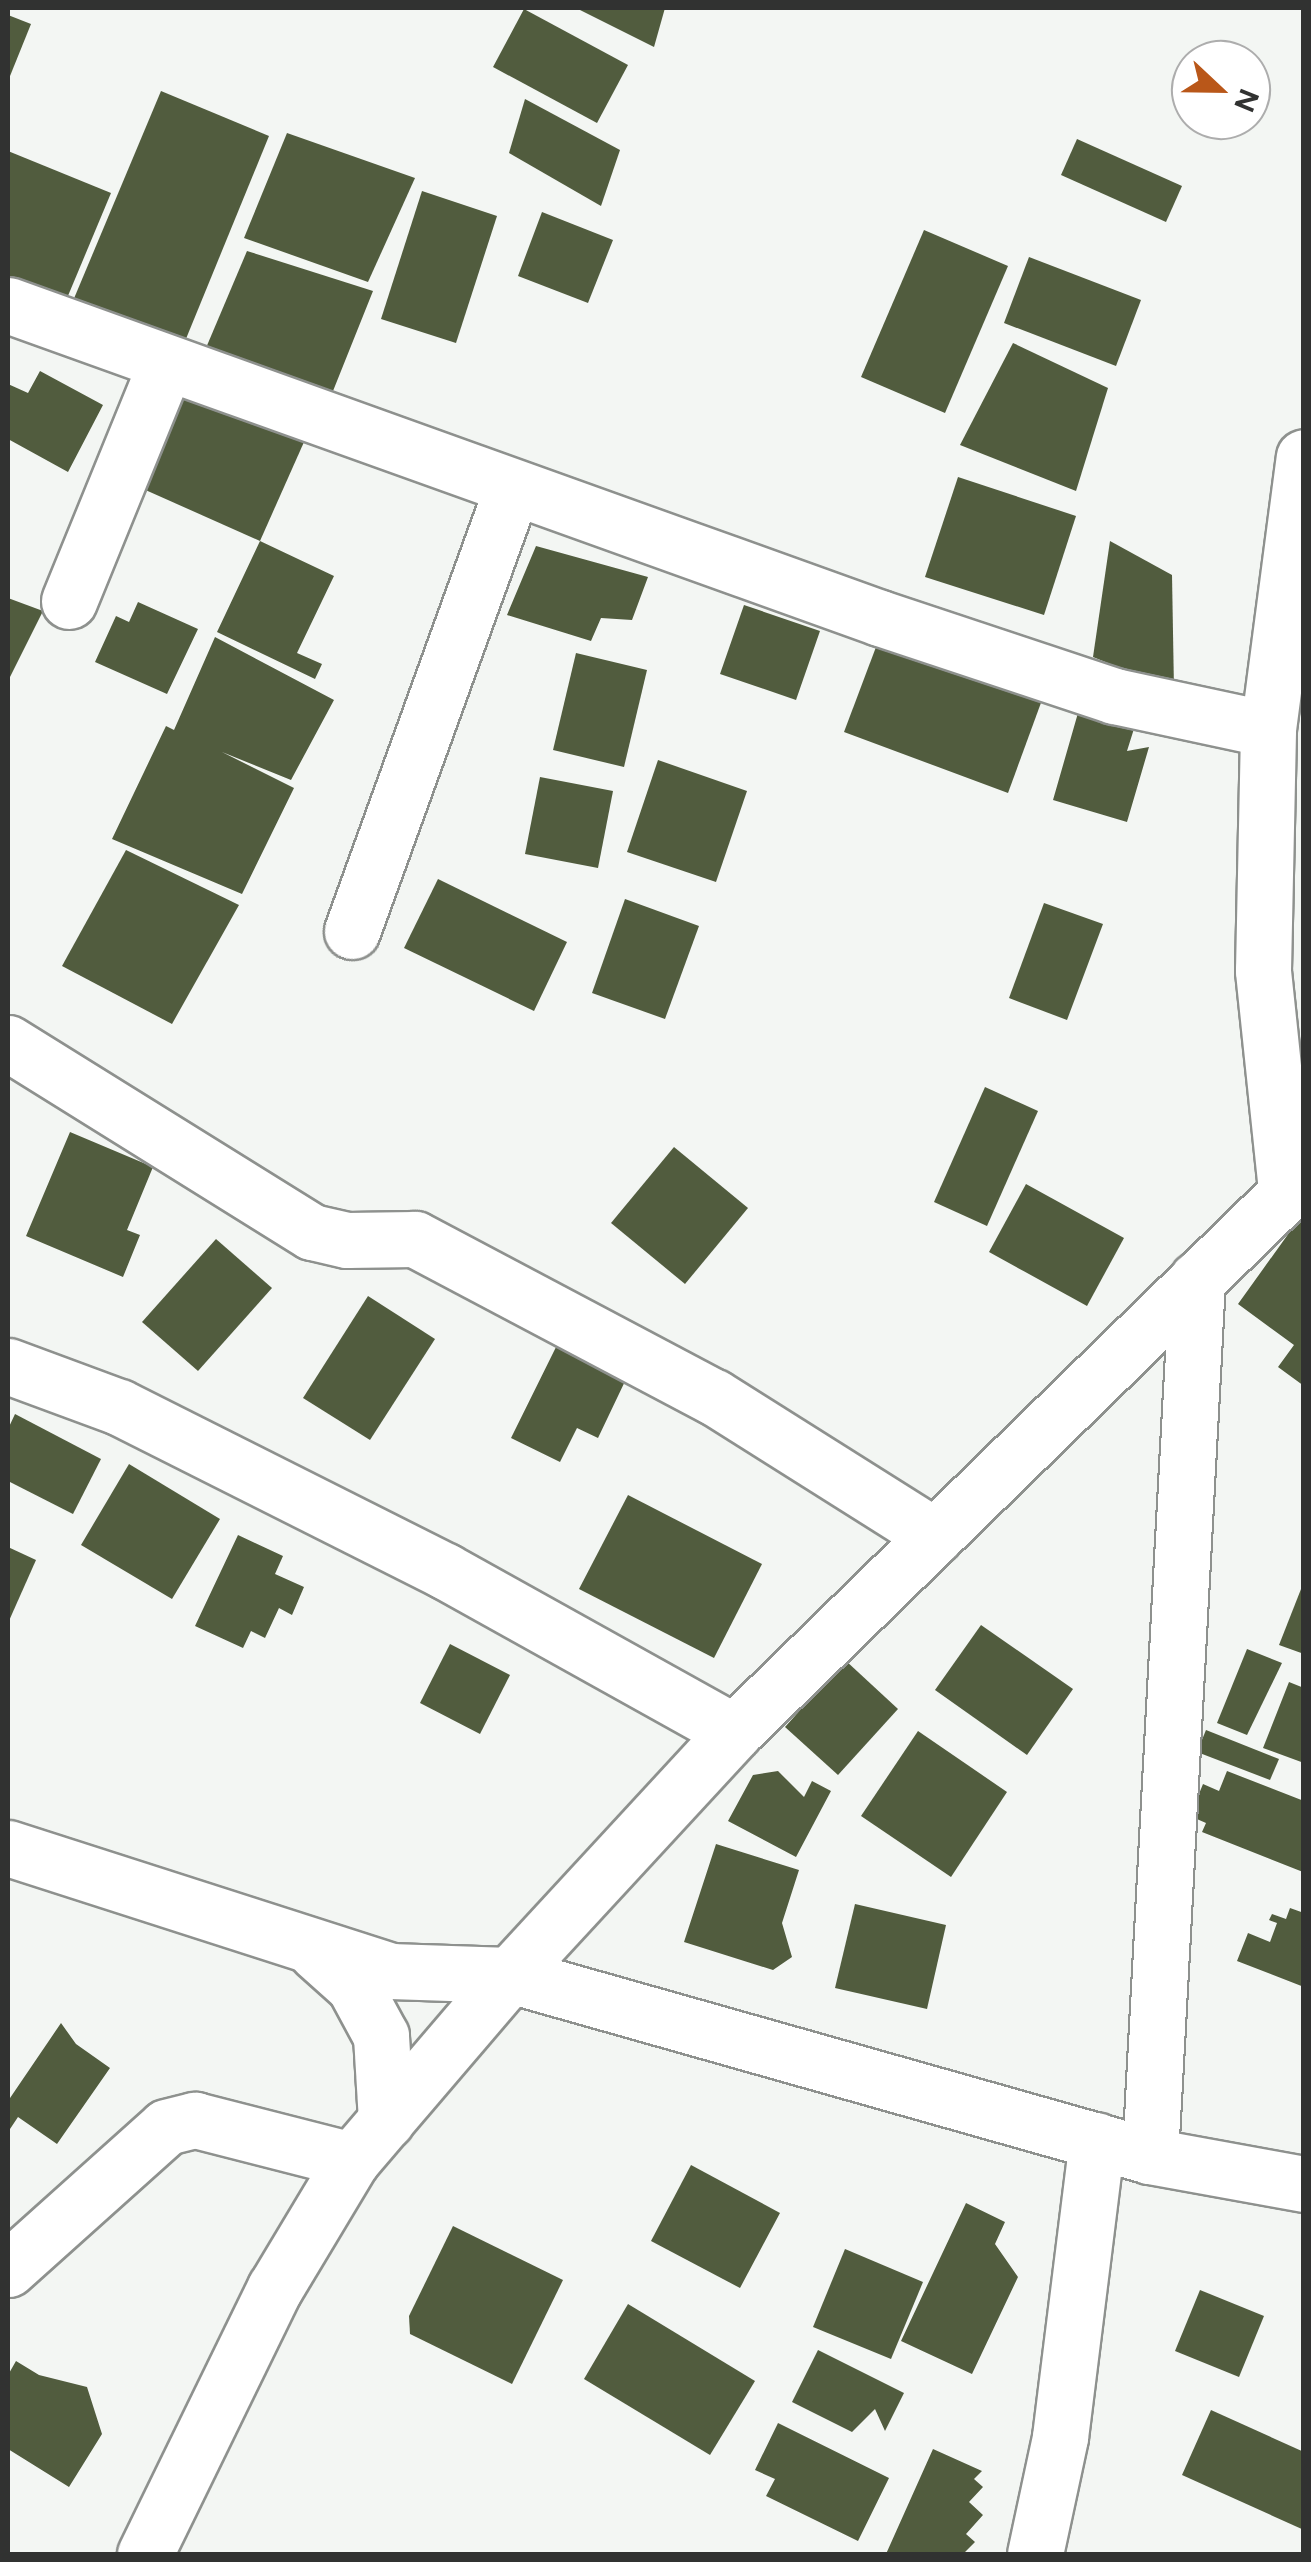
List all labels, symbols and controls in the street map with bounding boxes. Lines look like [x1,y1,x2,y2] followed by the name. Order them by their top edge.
[1171,40,1271,140] north arrow
[1227,84,1267,117] text: N

